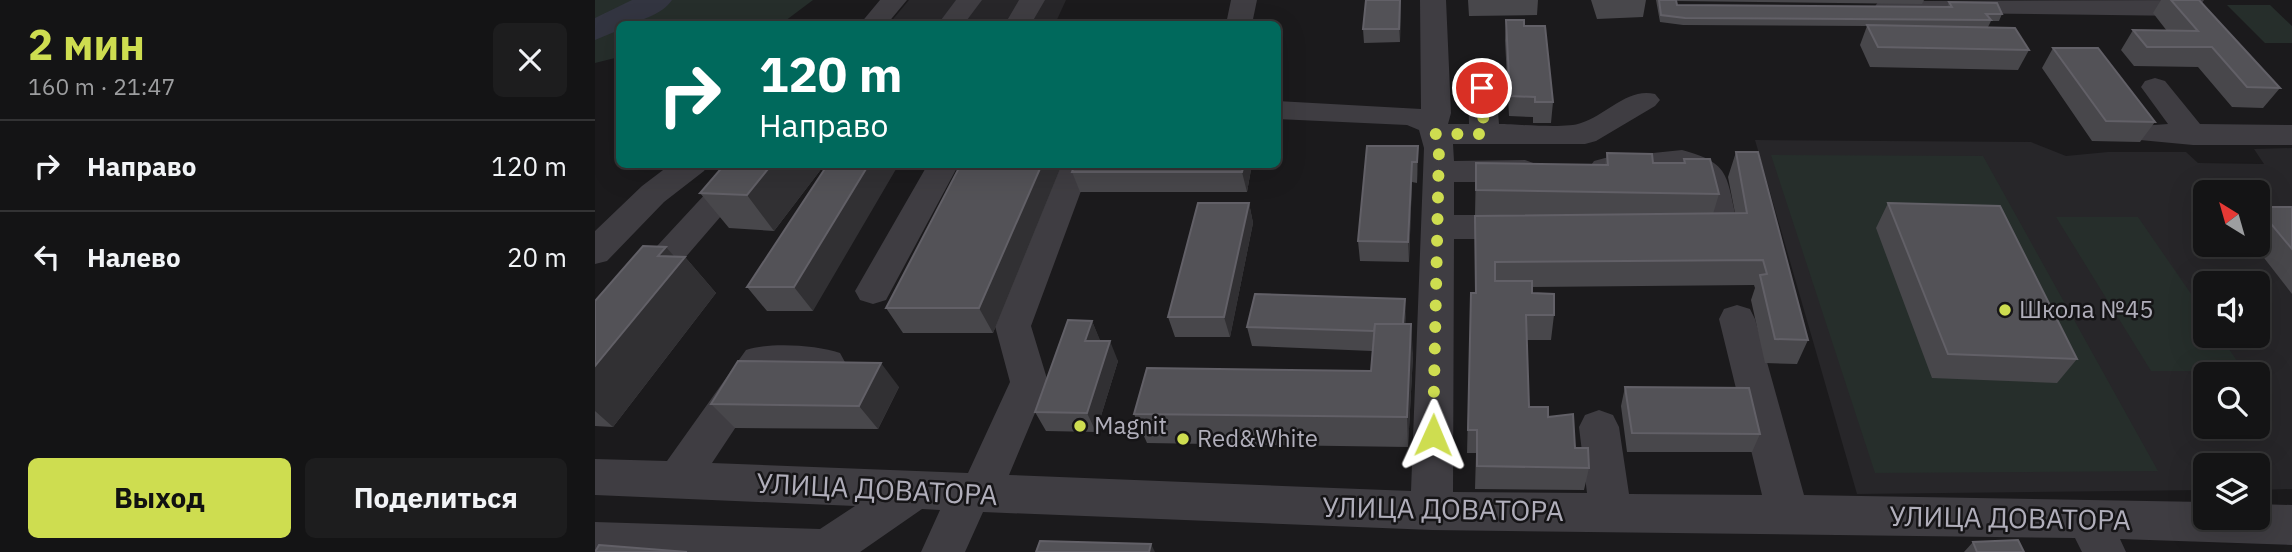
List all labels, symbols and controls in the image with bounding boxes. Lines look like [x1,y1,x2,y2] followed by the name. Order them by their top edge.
[28,17,145,72] text: 2 мин
[493,23,567,97] button: close
[759,42,903,105] text: 120 m
[644,49,735,140] icon: right
[1452,58,1512,118] pin
[1463,69,1501,107] icon: arrive
[28,71,175,101] text: 160 m · 21:47
[759,104,888,146] text: Направо
[28,147,66,185] icon: right
[87,149,196,183] text: Направо
[491,149,567,183] text: 120 m
[2193,180,2270,257] north arrow
[2193,180,2270,530] map controls
[28,238,66,276] icon: left
[87,240,181,274] text: Налево
[507,240,567,274] text: 20 m
[2193,271,2270,348] button: sound
[2019,293,2154,325] place label: Школа №45
[1997,302,2013,318] marker: Школа №45
[2193,362,2270,439] button: search
[1396,398,1470,472] position arrow
[1094,409,1167,441] place label: Magnit
[1072,418,1088,434] marker: Magnit
[1197,422,1318,454] place label: Red&White
[1175,431,1191,447] marker: Red&White
[2193,453,2270,530] button: layers
[28,458,291,538] button: Выход
[305,458,567,538] button: Поделиться
[755,464,999,513] street label: УЛИЦА ДОВАТОРА
[1322,488,1564,529] street label: УЛИЦА ДОВАТОРА
[1889,497,2131,538] street label: УЛИЦА ДОВАТОРА

